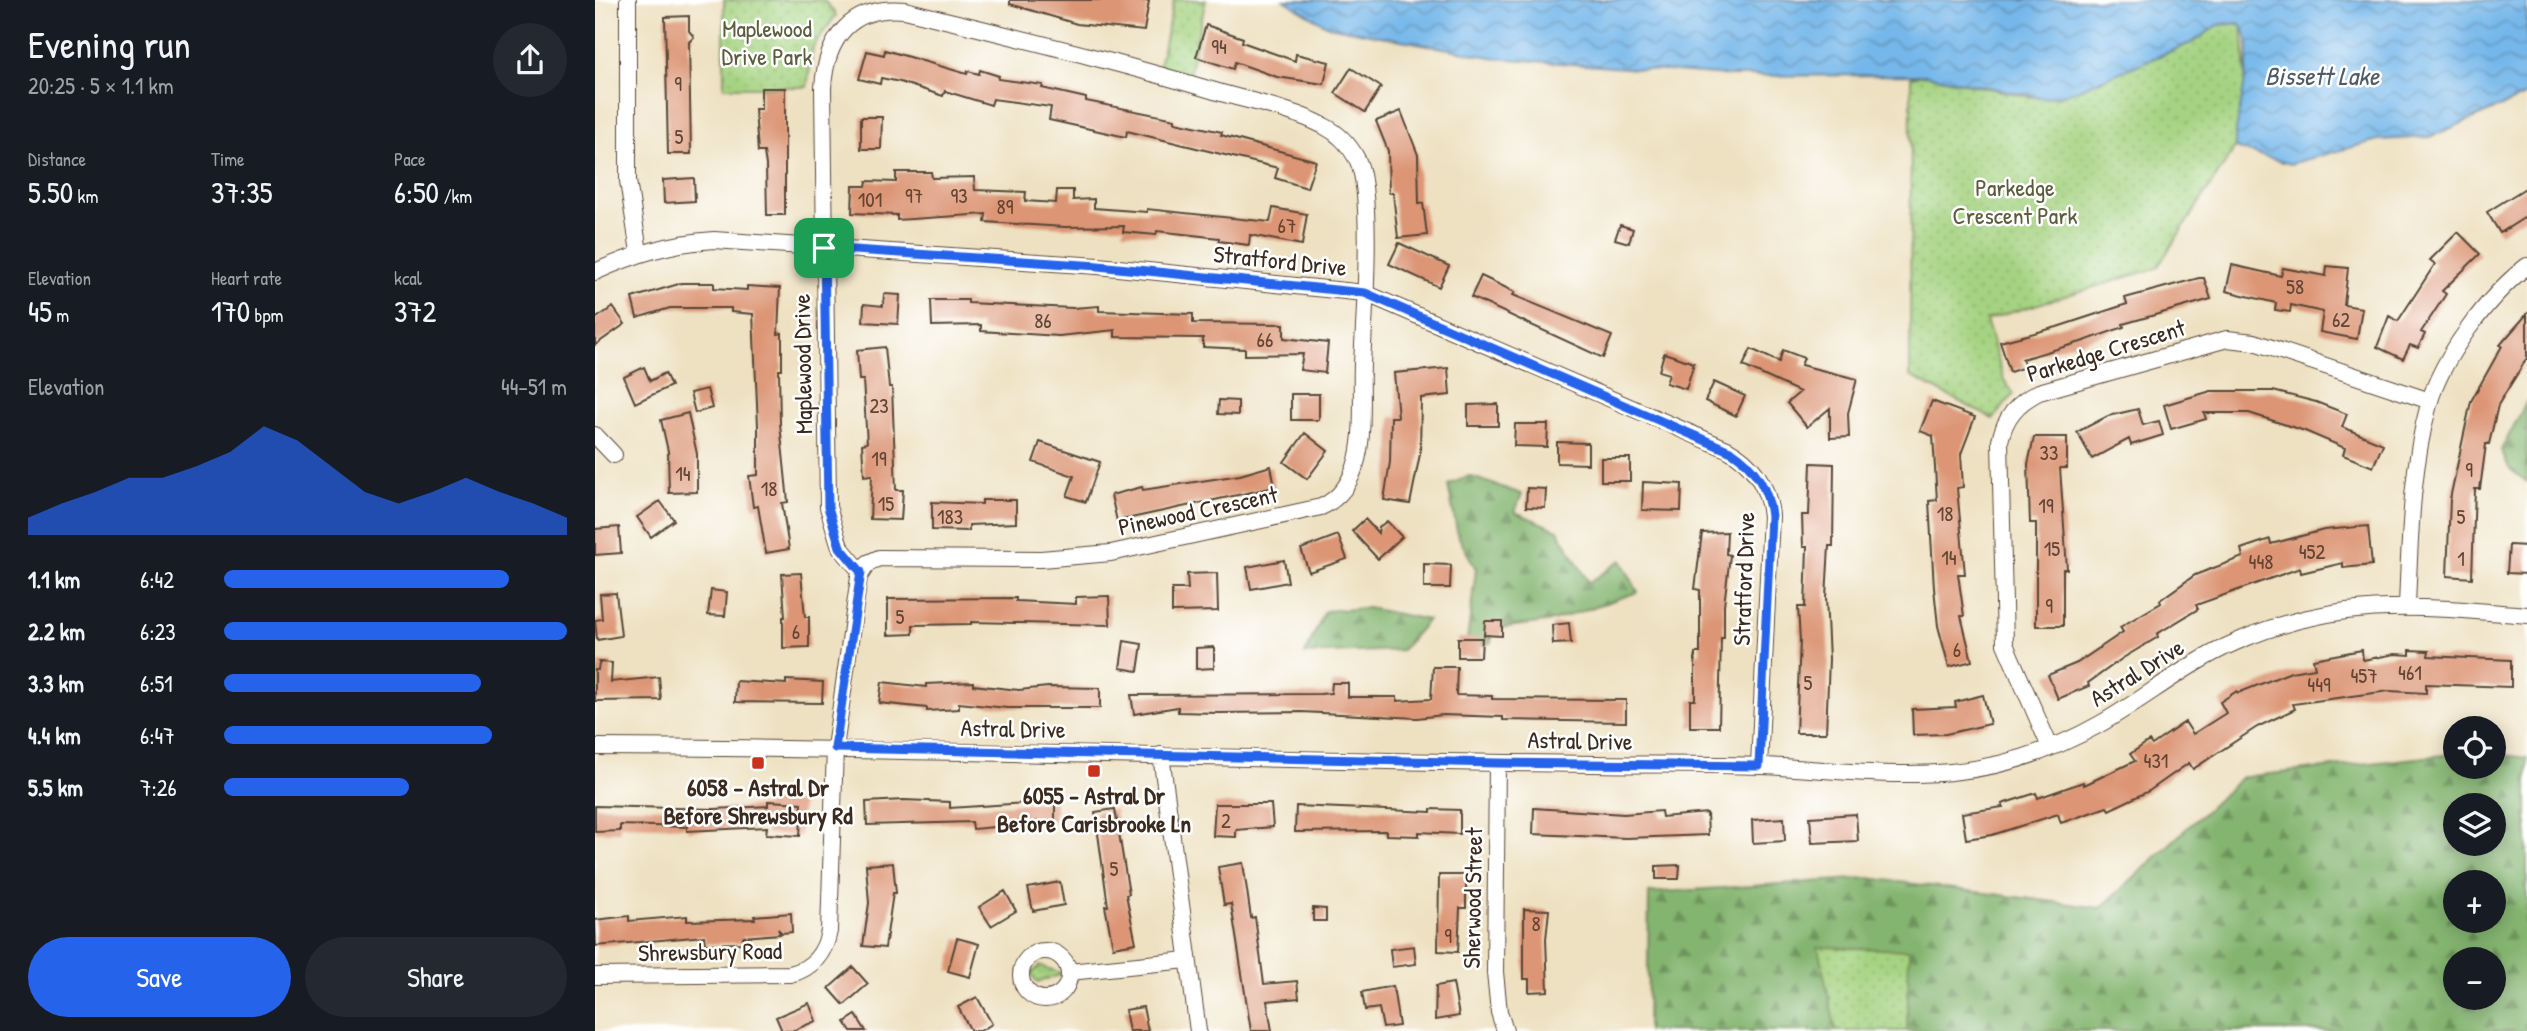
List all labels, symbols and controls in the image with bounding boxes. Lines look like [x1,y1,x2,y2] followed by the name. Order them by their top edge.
[722,12,812,72] park label: Maplewood Drive Park
[28,18,191,70] text: Evening run
[493,23,567,97] button: share
[1211,32,1227,61] house number: 94
[2265,58,2381,93] water label: Bissett Lake
[674,69,682,98] house number: 9
[28,70,174,101] text: 20:25 · 5 × 1.1 km
[675,122,684,151] house number: 5
[28,146,86,172] text: Distance
[211,146,245,172] text: Time
[394,146,426,172] text: Pace
[1953,171,2077,231] park label: Parkedge Crescent Park
[28,172,73,212] text: 5.50
[211,172,272,212] text: 37:35
[394,172,439,212] text: 6:50
[905,181,923,210] house number: 97
[950,181,968,210] house number: 93
[73,183,98,209] text: km
[439,183,472,209] text: /km
[858,185,882,214] house number: 101
[997,192,1014,221] house number: 89
[1278,211,1296,240] house number: 67
[794,218,854,278] pin
[805,229,843,267] icon: arrive
[1212,237,1349,283] street label: Stratford Drive
[28,265,91,291] text: Elevation
[211,265,282,291] text: Heart rate
[394,265,422,291] text: kcal
[2286,272,2304,301] house number: 58
[28,291,52,331] text: 45
[211,291,250,331] text: 170
[394,291,436,331] text: 372
[785,293,819,434] street label: Maplewood Drive
[52,302,69,328] text: m
[250,302,283,328] text: bpm
[2332,305,2350,334] house number: 62
[1034,306,1052,335] house number: 86
[2023,311,2189,389] street label: Parkedge Crescent
[1257,325,1273,354] house number: 66
[28,371,104,402] text: Elevation
[501,371,567,402] text: 44–51 m
[869,391,889,420] house number: 23
[2040,438,2058,467] house number: 33
[871,444,887,473] house number: 19
[2465,455,2473,484] house number: 9
[675,459,691,488] house number: 14
[761,474,777,503] house number: 18
[1115,477,1281,542] street label: Pinewood Crescent
[878,489,894,518] house number: 15
[2038,491,2054,520] house number: 19
[1937,499,1953,528] house number: 18
[937,502,963,531] house number: 183
[2457,502,2466,531] house number: 5
[1725,511,1761,646] street label: Stratford Drive
[2044,534,2060,563] house number: 15
[2299,537,2325,566] house number: 452
[1941,543,1957,572] house number: 14
[2457,544,2465,573] house number: 1
[2249,547,2273,576] house number: 448
[28,564,80,595] text: 1.1 km
[140,564,174,595] text: 6:42
[2045,591,2053,620] house number: 9
[896,602,905,631] house number: 5
[28,616,85,647] text: 2.2 km
[140,616,176,647] text: 6:23
[792,617,800,646] house number: 6
[2083,631,2190,714] street label: Astral Drive
[1953,635,1961,664] house number: 6
[2398,658,2422,687] house number: 461
[2350,661,2378,690] house number: 457
[28,668,84,699] text: 3.3 km
[140,668,173,699] text: 6:51
[1804,668,1813,697] house number: 5
[2307,670,2331,699] house number: 449
[960,711,1066,745] street label: Astral Drive
[2443,716,2506,1010] map controls
[2443,716,2506,779] button: locate
[28,720,81,751] text: 4.4 km
[140,720,175,751] text: 6:47
[1527,723,1633,757] street label: Astral Drive
[2144,746,2168,775] house number: 431
[750,755,766,771] marker: 6058 - Astral Dr Before Shrewsbury Rd
[1086,763,1102,779] marker: 6055 - Astral Dr Before Carisbrooke Ln
[663,771,853,832] place label: 6058 - Astral Dr Before Shrewsbury Rd
[28,772,83,803] text: 5.5 km
[140,772,177,803] text: 7:26
[997,779,1191,839] place label: 6055 - Astral Dr Before Carisbrooke Ln
[2443,793,2506,856] button: layers
[1221,806,1231,835] house number: 2
[1455,826,1489,969] street label: Sherwood Street
[1110,854,1119,883] house number: 5
[2443,870,2506,933] button: +
[1531,909,1541,938] house number: 8
[1444,921,1452,950] house number: 9
[638,934,782,968] street label: Shrewsbury Road
[28,937,291,1017] button: Save
[305,937,567,1017] button: Share
[2443,947,2506,1010] button: −

